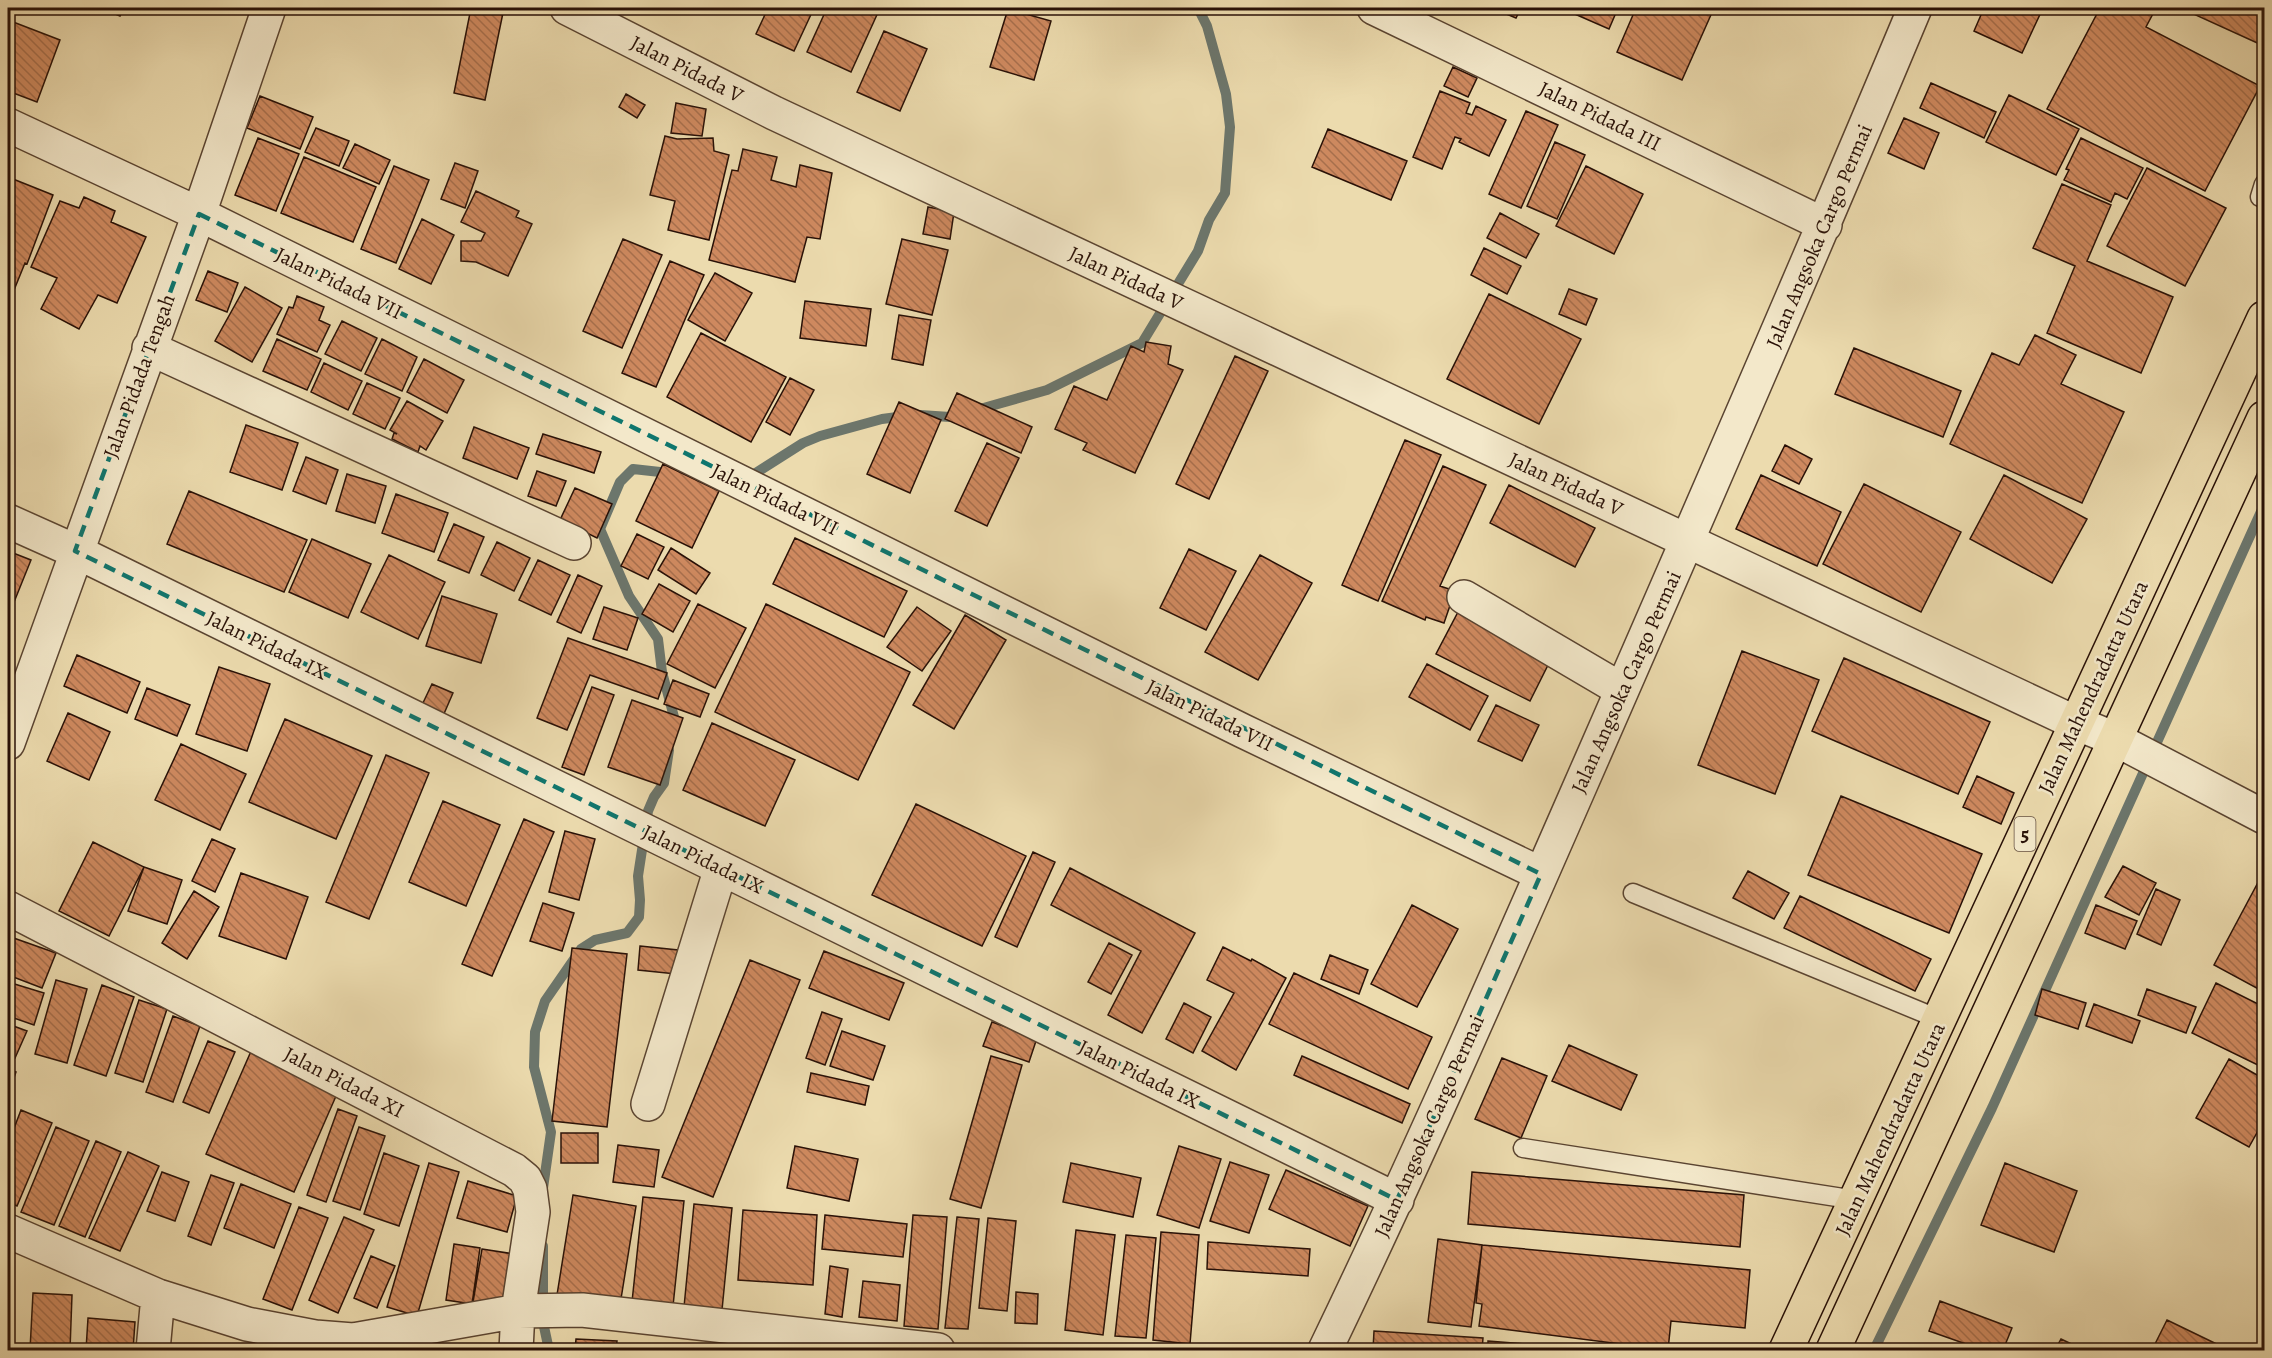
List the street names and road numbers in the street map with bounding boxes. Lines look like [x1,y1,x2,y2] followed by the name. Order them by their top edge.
[626,29,748,109] street label: Jalan Pidada V
[1534,74,1666,158] street label: Jalan Pidada III
[1759,120,1879,352] street label: Jalan Angsoka Cargo Permai
[1064,239,1188,317] street label: Jalan Pidada V
[271,240,407,326] street label: Jalan Pidada VII
[96,290,182,462] street label: Jalan Pidada Tengah
[1504,445,1628,523] street label: Jalan Pidada V
[707,456,843,542] street label: Jalan Pidada VII
[1564,566,1688,798] street label: Jalan Angsoka Cargo Permai
[2031,576,2155,798] street label: Jalan Mahendradatta Utara
[202,604,332,687] street label: Jalan Pidada IX
[1142,672,1278,758] street label: Jalan Pidada VII
[2014,817,2036,851] road number: 5
[638,818,768,901] street label: Jalan Pidada IX
[1367,1010,1491,1242] street label: Jalan Angsoka Cargo Permai
[1828,1018,1952,1240] street label: Jalan Mahendradatta Utara
[1074,1033,1204,1116] street label: Jalan Pidada IX
[279,1040,409,1124] street label: Jalan Pidada XI

